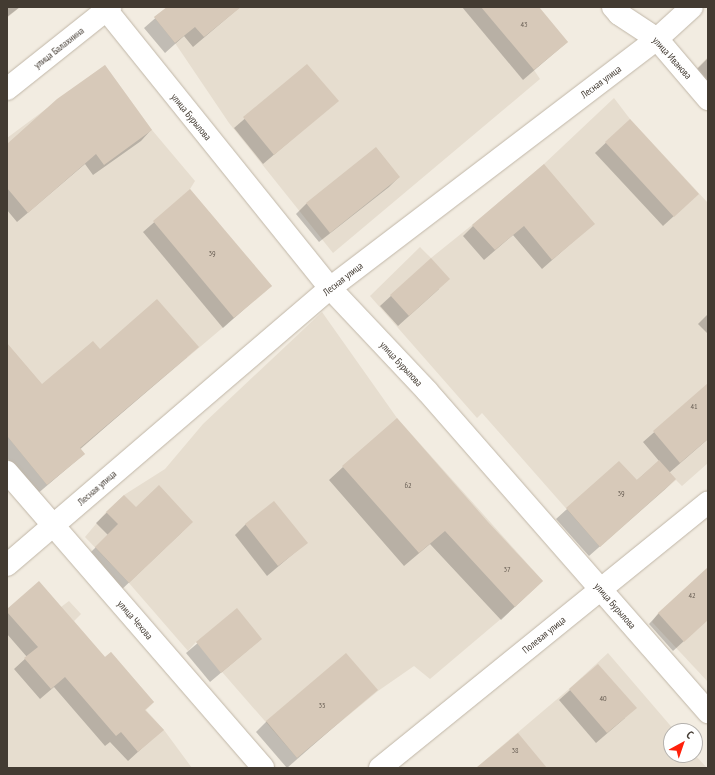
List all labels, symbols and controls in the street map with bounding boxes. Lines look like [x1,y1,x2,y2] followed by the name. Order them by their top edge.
[520,20,528,30] house number: 43
[32,25,86,71] street label: улица Балахнина
[650,34,694,82] street label: улица Иванова
[578,63,624,101] street label: Лесная улица
[168,91,214,143] street label: улица Бурылова
[208,249,216,259] house number: 39
[321,260,365,298] street label: Лесная улица
[377,339,425,389] street label: улица Бурылова
[690,402,698,412] house number: 41
[75,468,119,508] street label: Лесная улица
[404,481,412,491] house number: 62
[617,489,625,499] house number: 39
[503,565,511,575] house number: 37
[592,581,638,631] street label: улица Бурылова
[688,591,696,601] house number: 42
[115,598,155,642] street label: улица Чехова
[520,614,568,656] street label: Полевая улица
[599,694,607,704] house number: 40
[318,701,326,711] house number: 35
[663,723,703,763] north arrow
[684,728,696,742] text: С
[511,746,519,756] house number: 38

